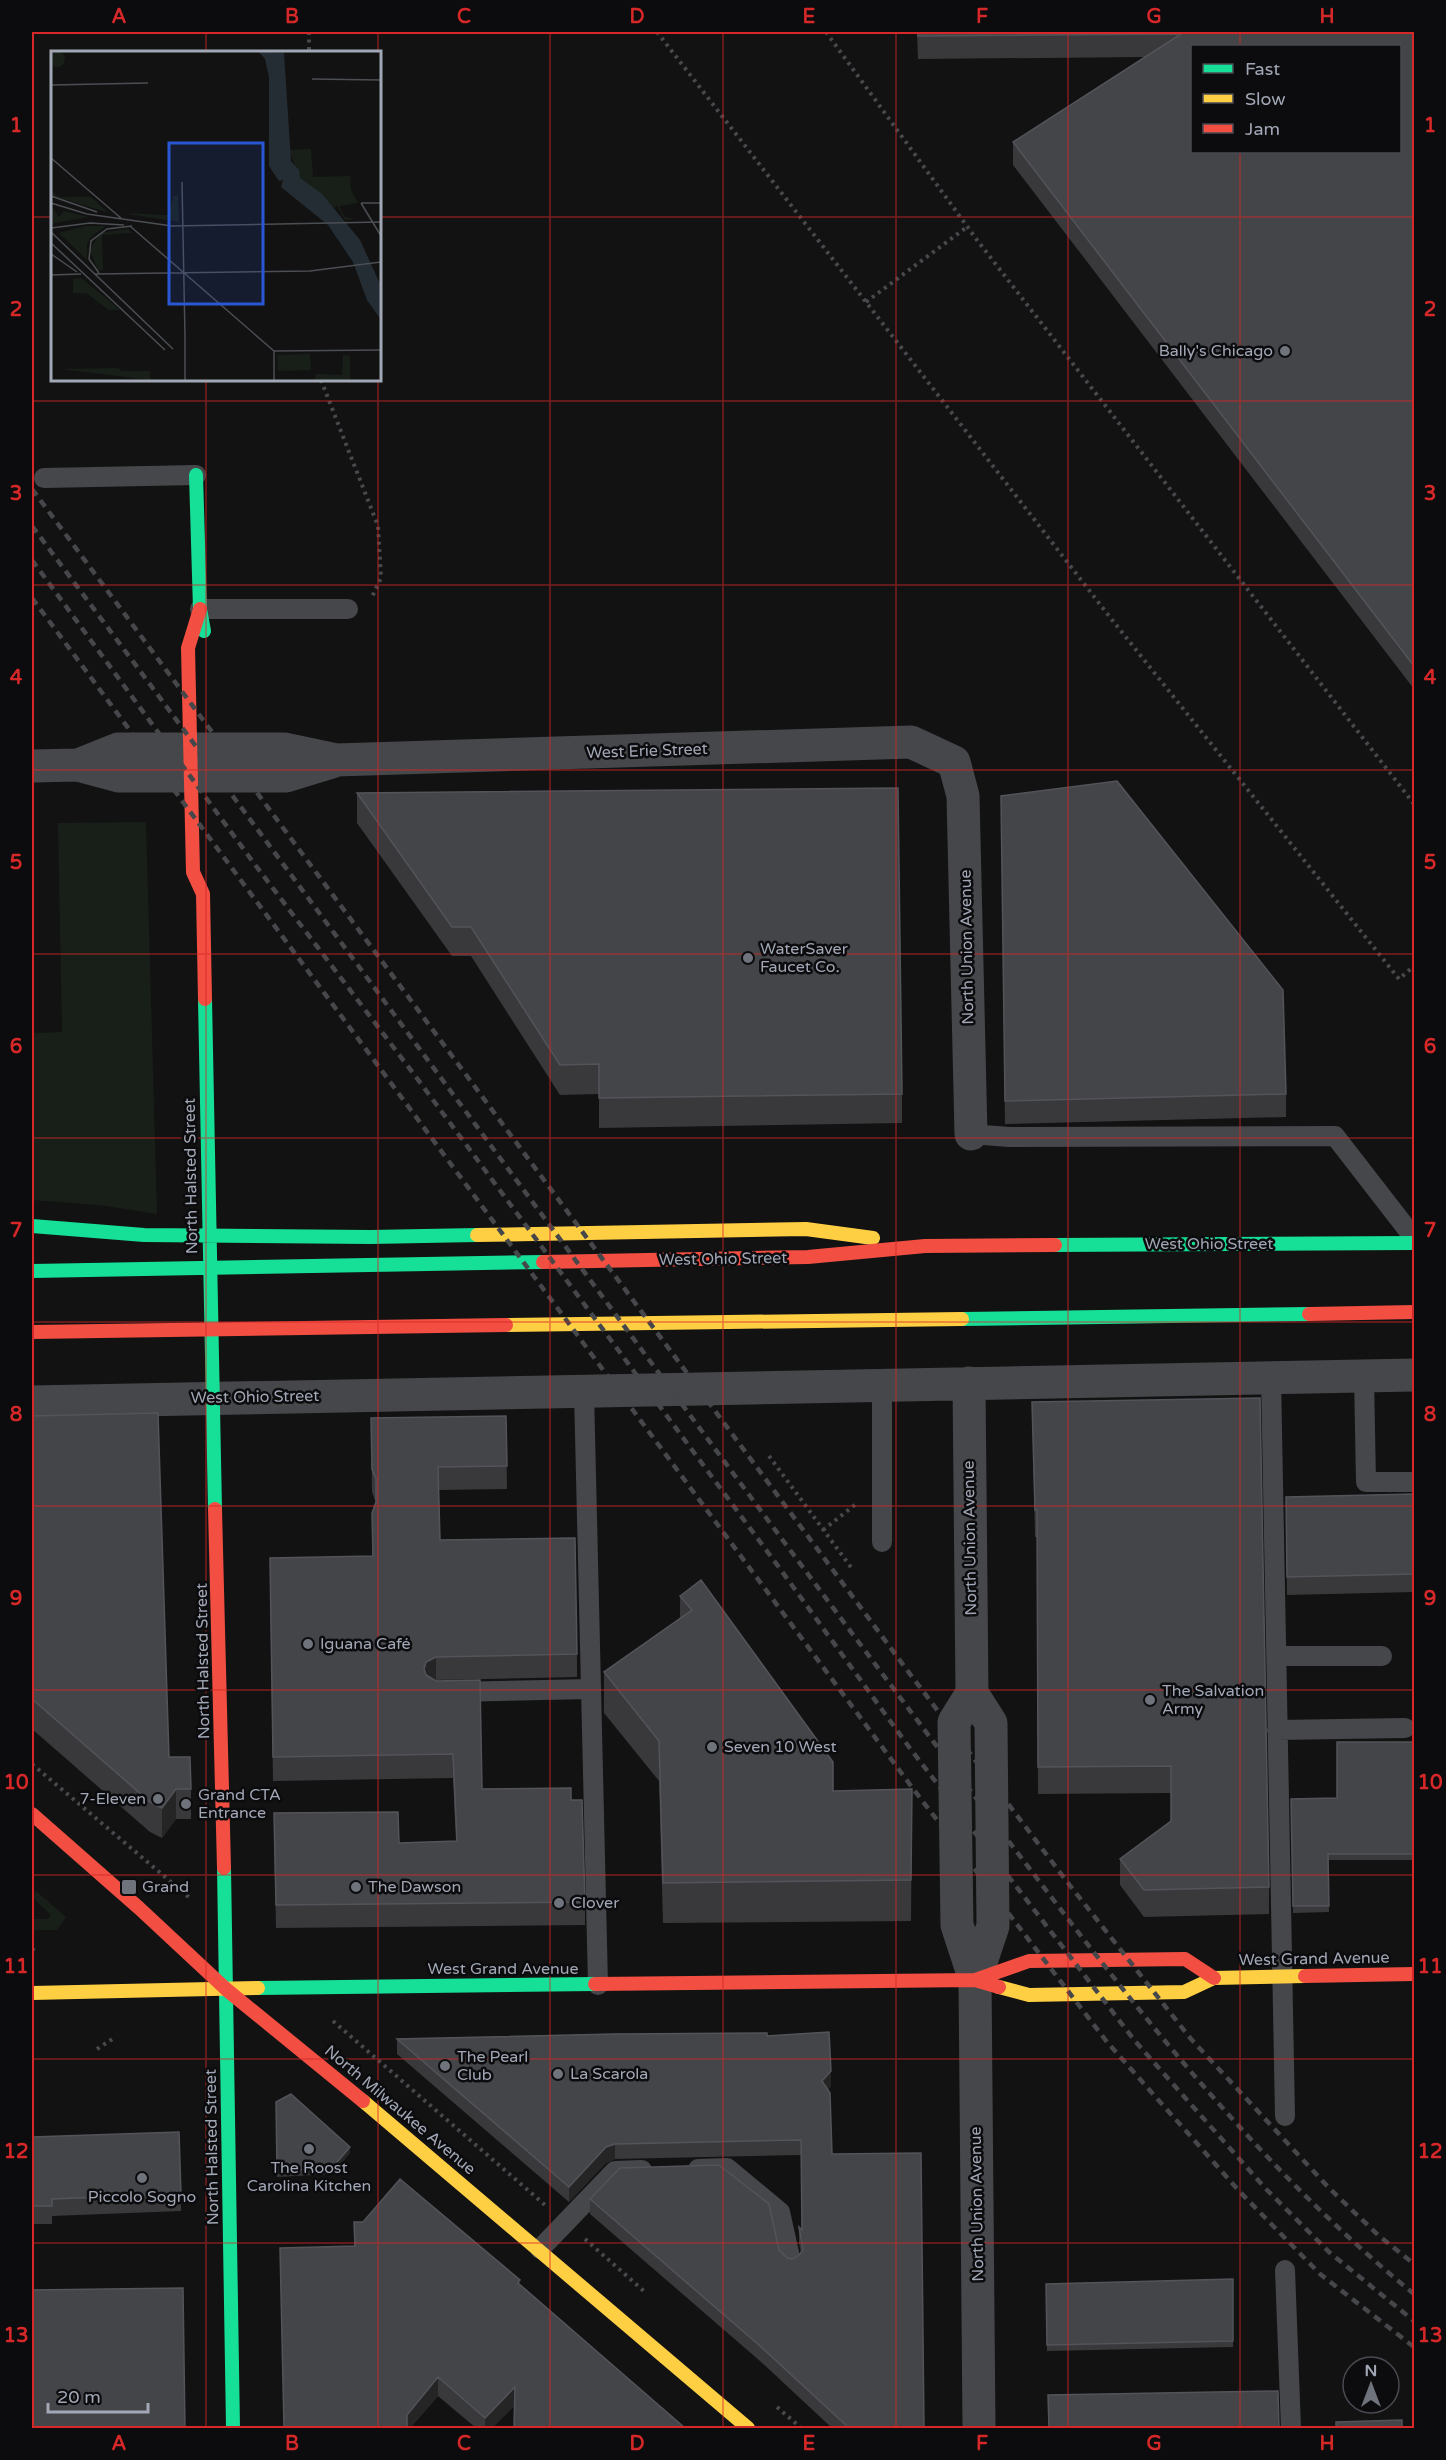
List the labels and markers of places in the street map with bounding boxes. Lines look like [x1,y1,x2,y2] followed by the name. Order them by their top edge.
[1159,341,1273,361] place label: Bally's Chicago
[1278,344,1292,358] marker: Bally's Chicago
[760,939,849,977] place label: WaterSaver Faucet Co.
[741,951,755,965] marker: WaterSaver Faucet Co.
[320,1634,411,1654] place label: Iguana Café
[301,1637,315,1651] marker: Iguana Café
[1162,1681,1264,1719] place label: The Salvation Army
[1143,1693,1157,1707] marker: The Salvation Army
[724,1737,837,1757] place label: Seven 10 West
[705,1740,719,1754] marker: Seven 10 West
[198,1785,281,1823] place label: Grand CTA Entrance
[79,1789,146,1809] place label: 7-Eleven
[151,1792,165,1806] marker: 7-Eleven
[179,1797,193,1811] marker: Grand CTA Entrance
[142,1877,189,1897] place label: Grand
[368,1877,461,1897] place label: The Dawson
[120,1878,138,1896] marker: Grand
[349,1880,363,1894] marker: The Dawson
[571,1893,620,1913] place label: Clover
[552,1896,566,1910] marker: Clover
[457,2047,528,2085] place label: The Pearl Club
[438,2059,452,2073] marker: The Pearl Club
[570,2064,648,2084] place label: La Scarola
[551,2067,565,2081] marker: La Scarola
[302,2142,316,2156] marker: The Roost Carolina Kitchen
[247,2158,371,2196] place label: The Roost Carolina Kitchen
[135,2171,149,2185] marker: Piccolo Sogno
[88,2187,196,2207] place label: Piccolo Sogno

